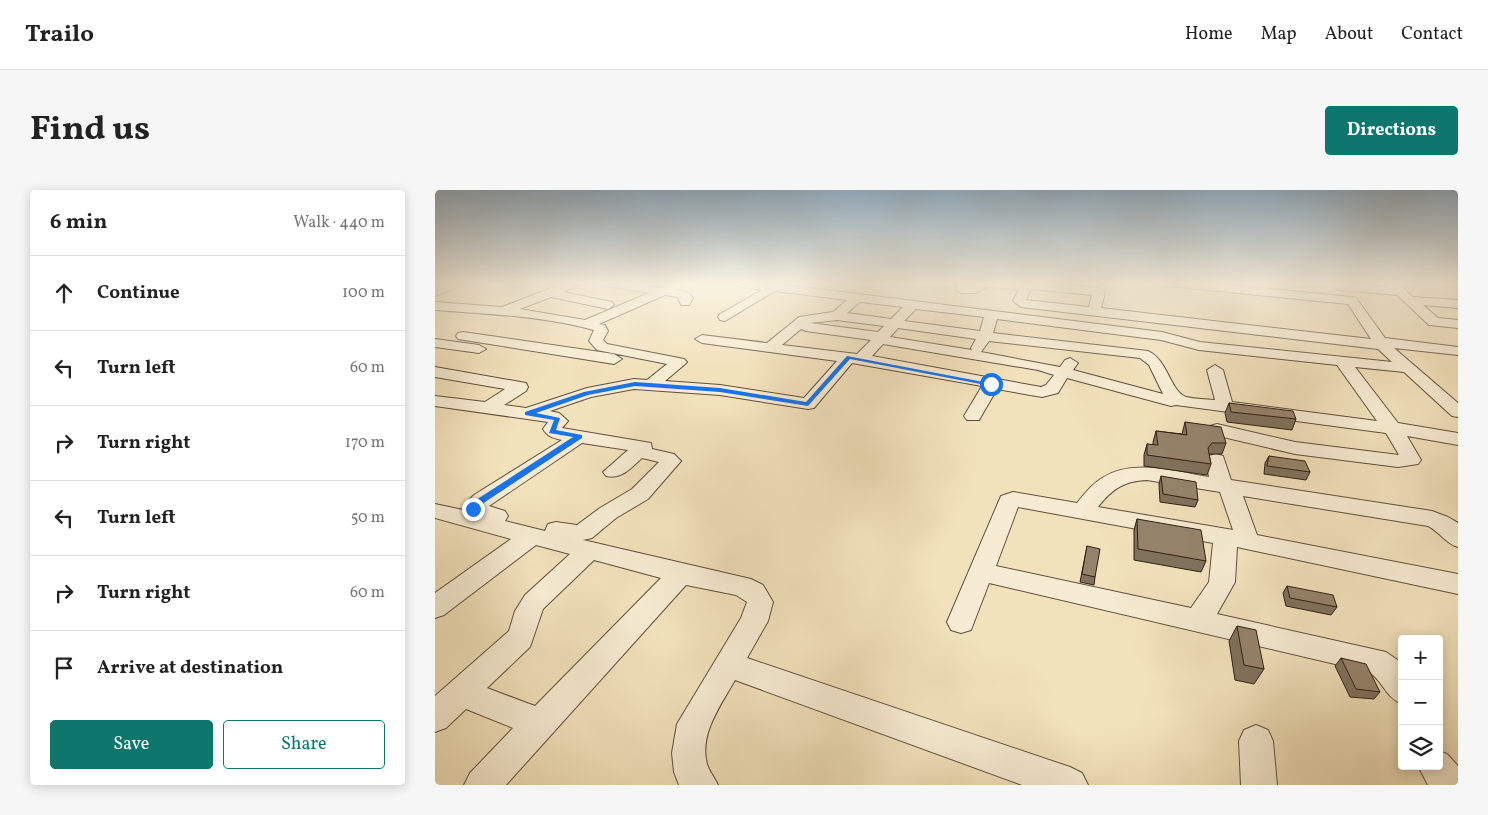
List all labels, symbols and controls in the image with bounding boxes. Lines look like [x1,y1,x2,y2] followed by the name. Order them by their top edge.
[25,18,94,52] text: Trailo
[1185,22,1233,47] text: Home
[1261,22,1297,47] text: Map
[1325,22,1373,47] text: About
[1401,22,1463,47] text: Contact
[30,106,150,154] text: Find us
[1325,106,1458,155] button: Directions
[50,208,107,237] text: 6 min
[293,212,385,234] text: Walk · 440 m
[50,279,78,307] icon: ahead
[97,280,180,306] text: Continue
[342,282,385,304] text: 100 m
[50,354,78,382] icon: left
[97,355,176,381] text: Turn left
[350,357,385,379] text: 60 m
[980,373,1003,396] route start
[50,429,78,457] icon: right
[97,430,190,456] text: Turn right
[345,432,385,454] text: 170 m
[462,498,485,521] route end
[50,504,78,532] icon: left
[97,505,176,531] text: Turn left
[351,507,385,529] text: 50 m
[50,579,78,607] icon: right
[97,580,190,606] text: Turn right
[350,582,385,604] text: 60 m
[1398,635,1443,770] map controls
[1398,635,1443,680] button: +
[50,654,78,682] icon: arrive
[97,655,283,681] text: Arrive at destination
[1398,680,1443,725] button: −
[50,720,213,769] button: Save
[223,720,385,769] button: Share
[1398,725,1443,770] button: layers

